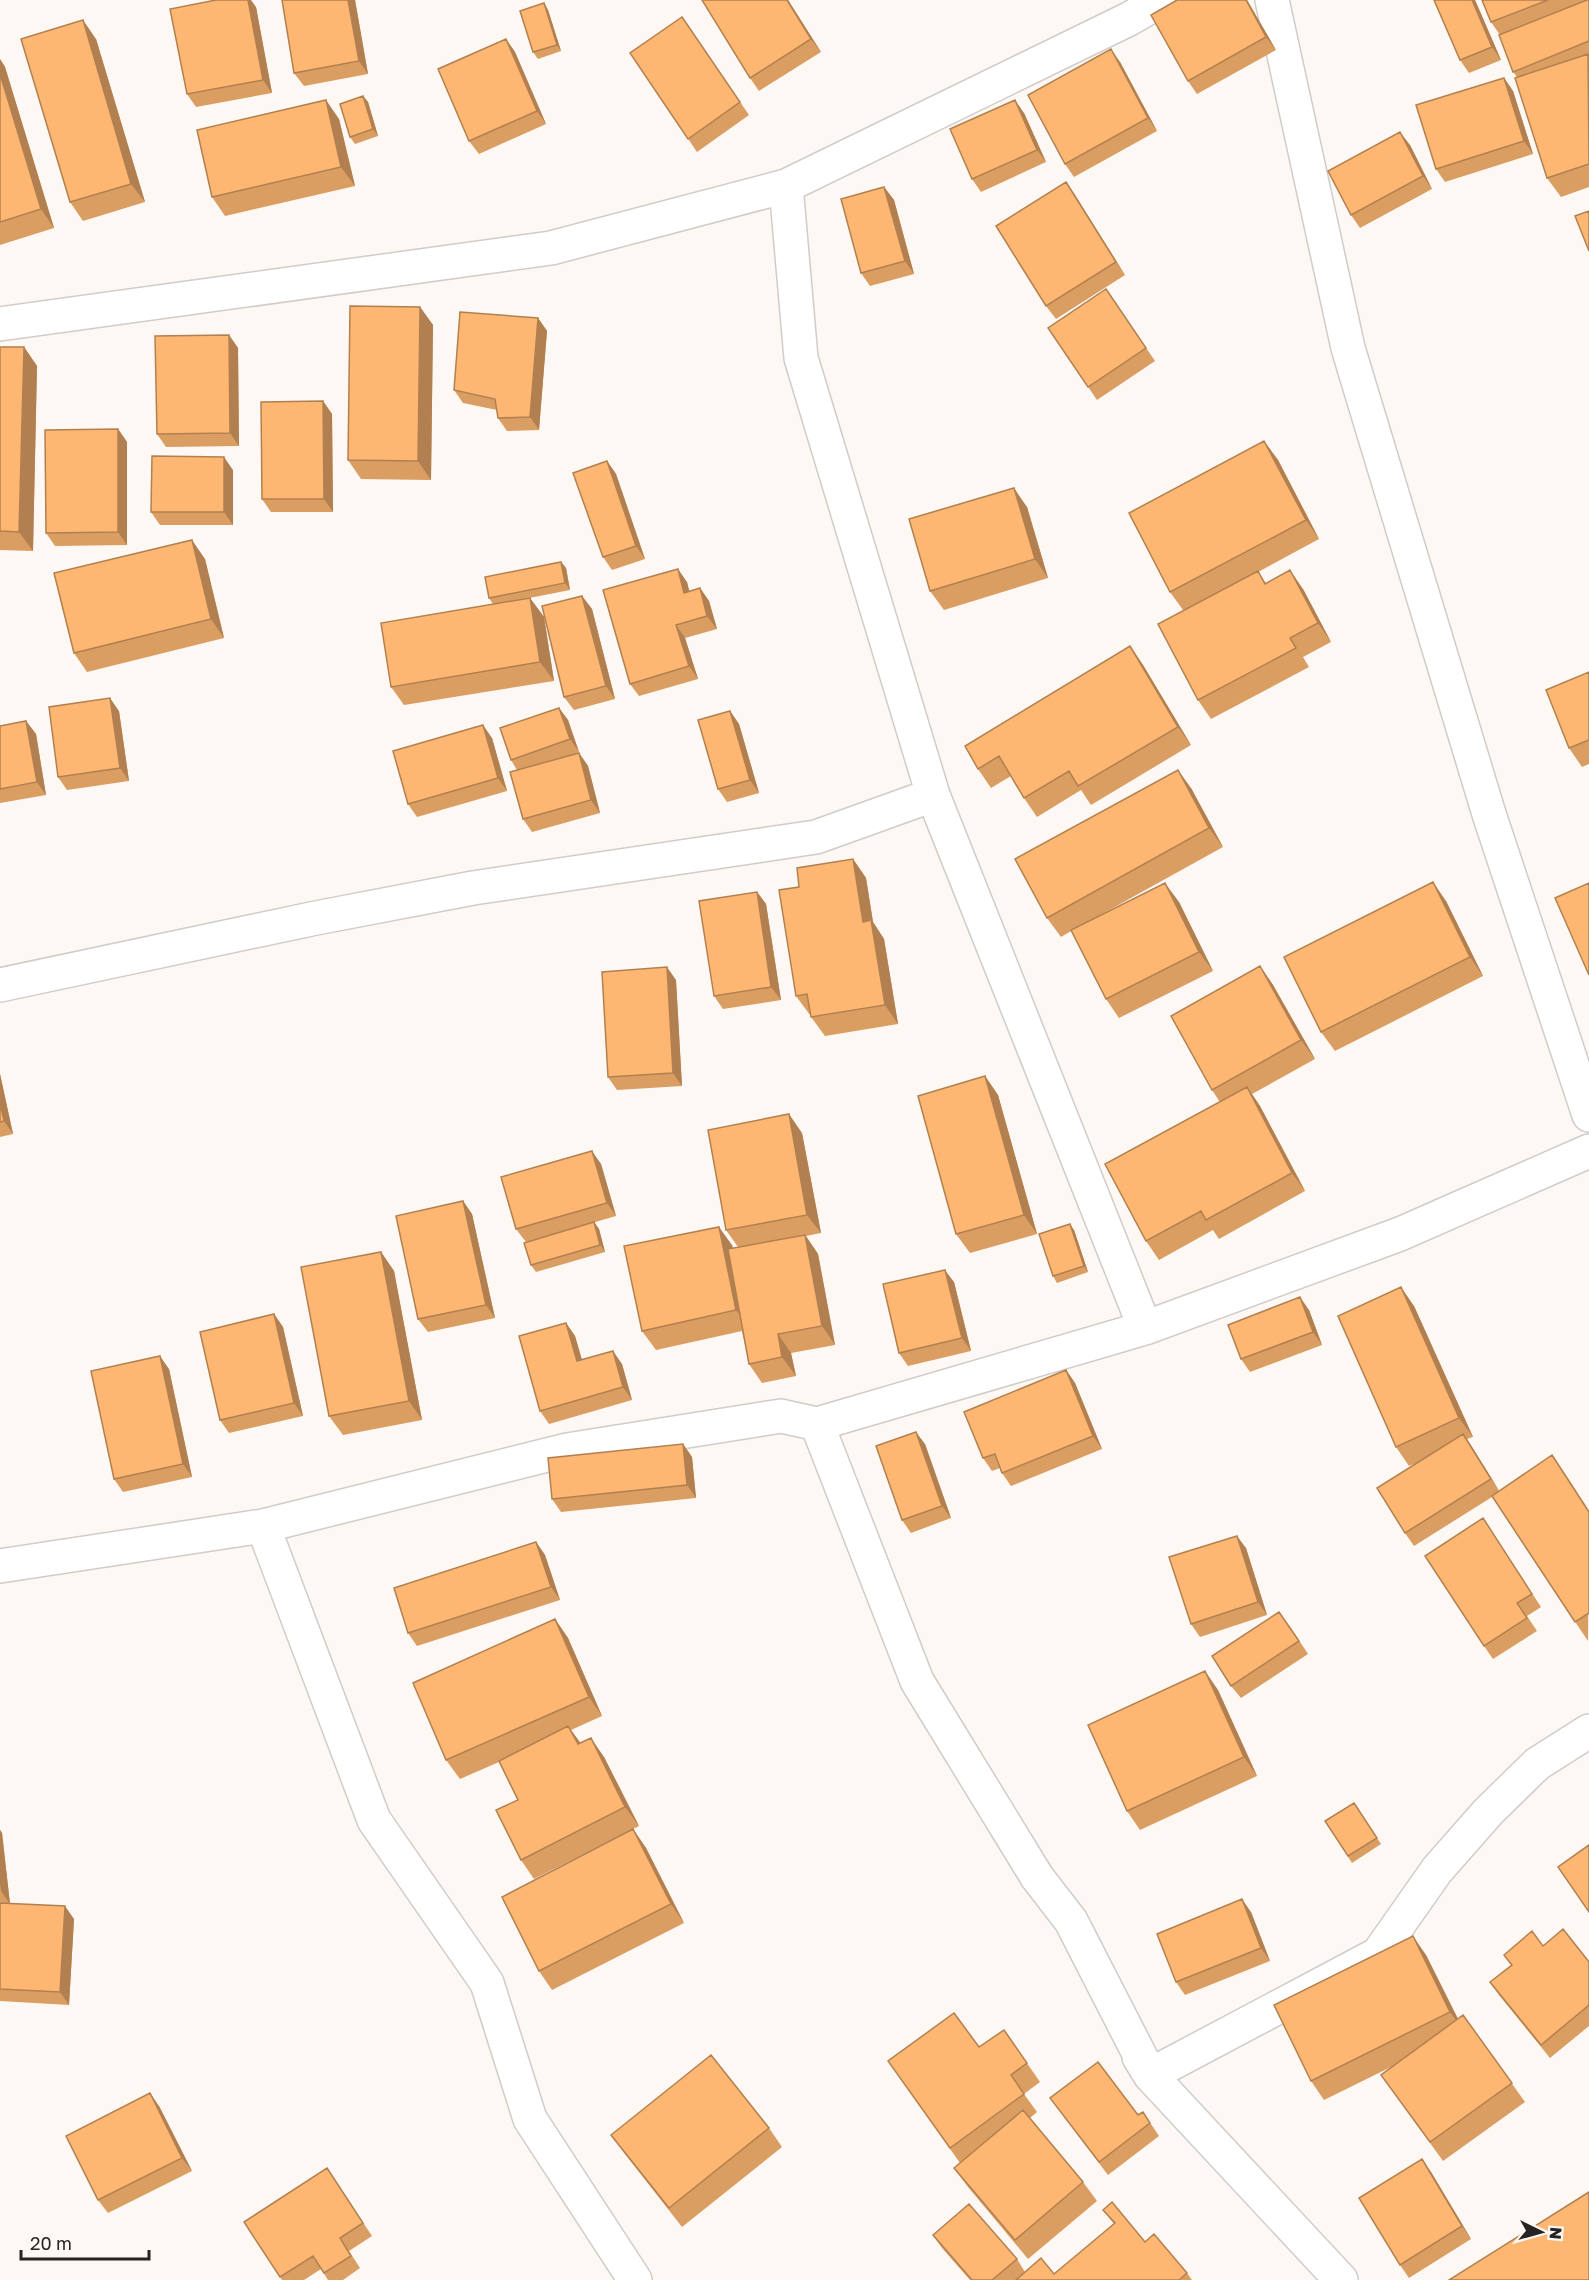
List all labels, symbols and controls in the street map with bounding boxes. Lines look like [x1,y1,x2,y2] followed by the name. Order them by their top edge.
[1511,2202,1571,2262] north arrow
[21,2223,148,2261] scale bar
[1545,2226,1566,2240] text: N
[30,2232,72,2254] text: 20 m

